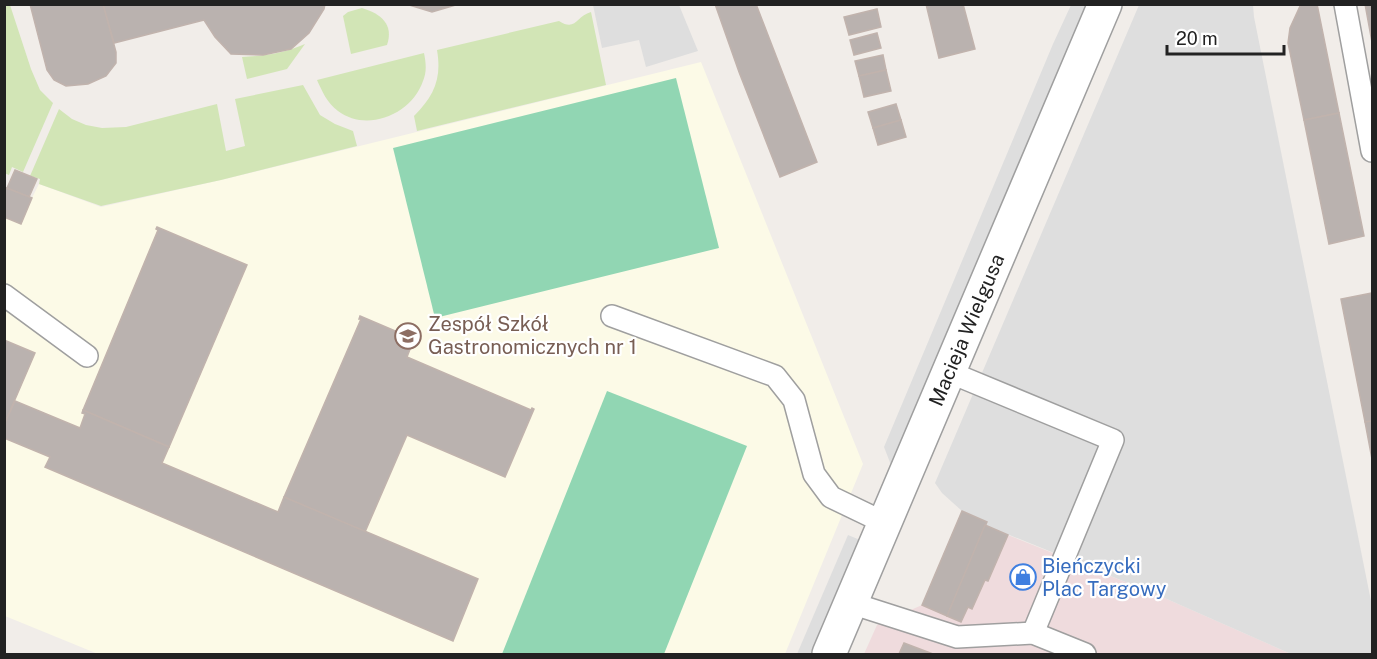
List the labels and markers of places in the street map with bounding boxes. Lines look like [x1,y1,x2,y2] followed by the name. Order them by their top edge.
[428,312,637,359] place label: Zespół Szkół Gastronomicznych nr 1
[393,321,423,351] school or university icon: Zespół Szkół Gastronomicznych nr 1
[1042,554,1167,601] place label: Bieńczycki Plac Targowy
[1008,562,1038,592] shop icon: Bieńczycki Plac Targowy

